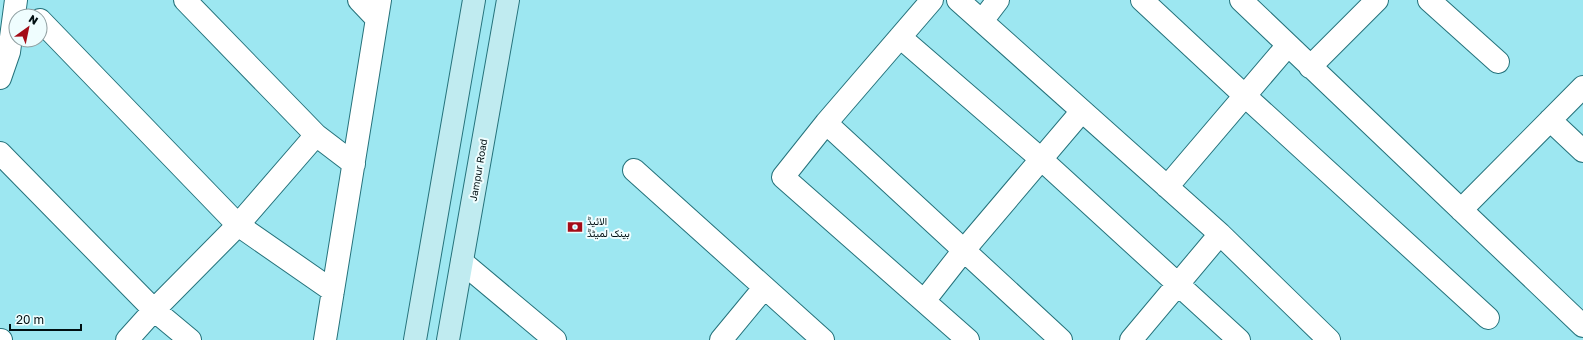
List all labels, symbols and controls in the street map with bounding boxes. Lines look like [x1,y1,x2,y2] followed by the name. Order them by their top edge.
[8,8,48,48] north arrow
[27,11,41,27] text: N
[467,138,489,202] street label: Jampur Road
[587,215,630,240] place label: الائیڈ بینک لمیٹڈ
[566,218,584,236] bank icon: الائیڈ بینک لمیٹڈ
[10,306,81,332] scale bar
[16,312,44,327] text: 20 m

